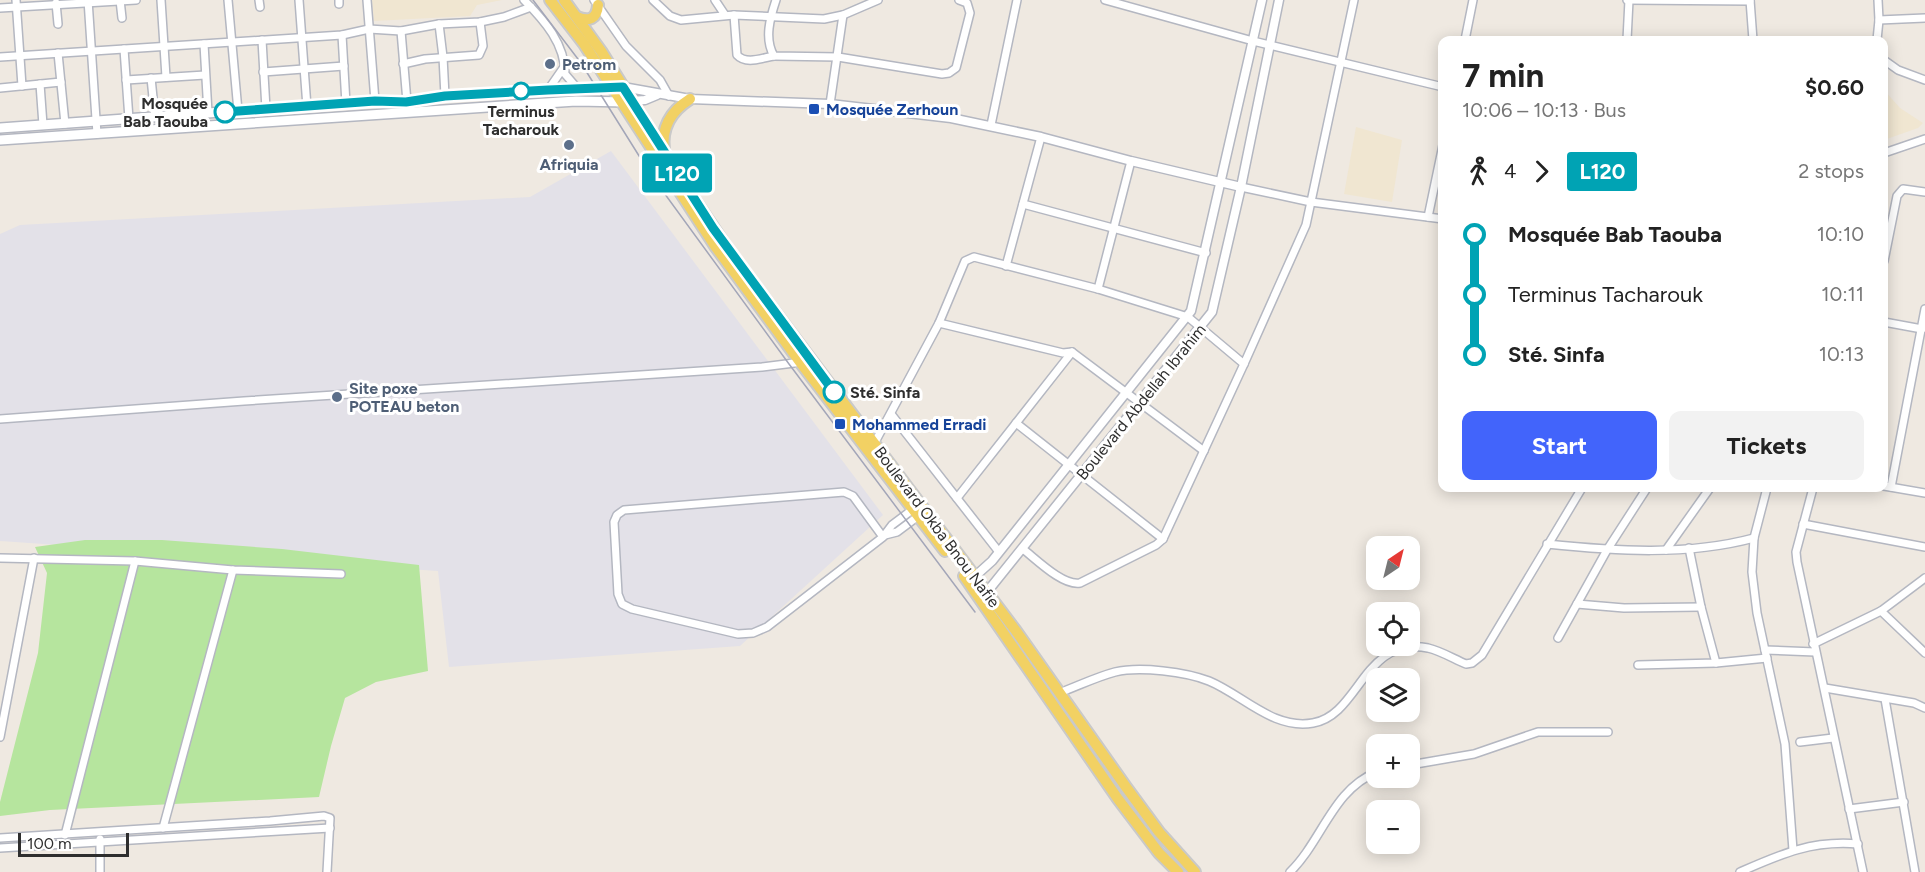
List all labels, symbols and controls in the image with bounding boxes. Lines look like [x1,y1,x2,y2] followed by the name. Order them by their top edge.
[562,55,616,74] place label: Petrom
[1462,56,1544,95] text: 7 min
[543,57,557,71] marker: Petrom
[1805,74,1864,101] text: $0.60
[512,82,530,100] marker: Terminus Tacharouk
[123,94,208,131] place label: Mosquée Bab Taouba
[1462,98,1626,122] text: 10:06 – 10:13 · Bus
[826,100,958,119] place label: Mosquée Zerhoun
[214,101,236,123] marker: Mosquée Bab Taouba
[483,102,560,139] place label: Terminus Tacharouk
[807,102,821,116] marker: Mosquée Zerhoun
[562,138,576,152] marker: Afriquia
[635,154,719,192] line badge: L120
[539,155,599,174] place label: Afriquia
[1462,155,1495,188] icon: walk
[1525,155,1558,188] icon: forward
[1504,159,1516,183] text: 4
[1579,159,1625,184] text: L120
[1798,159,1864,183] text: 2 stops
[654,161,700,186] text: L120
[1508,221,1722,248] text: Mosquée Bab Taouba
[1817,222,1864,246] text: 10:10
[1508,281,1703,308] text: Terminus Tacharouk
[1821,282,1864,306] text: 10:11
[1072,320,1210,484] street label: Boulevard Abdellah Ibrahim
[1508,341,1605,368] text: Sté. Sinfa
[1819,342,1864,366] text: 10:13
[349,379,459,416] place label: Site poxe POTEAU beton
[823,381,845,403] marker: Sté. Sinfa
[850,383,920,402] place label: Sté. Sinfa
[330,390,344,404] marker: Site poxe POTEAU beton
[1462,411,1657,480] button: Start
[1669,411,1864,480] button: Tickets
[852,415,987,434] place label: Mohammed Erradi
[833,417,847,431] marker: Mohammed Erradi
[870,443,1004,611] street label: Boulevard Okba Bnou Nafie
[1366,536,1420,590] north arrow
[1366,536,1420,854] map controls
[1366,602,1420,656] button: locate
[1366,668,1420,722] button: layers
[1366,734,1420,788] button: +
[1366,800,1420,854] button: −
[18,830,129,858] scale bar
[27,834,72,853] text: 100 m

